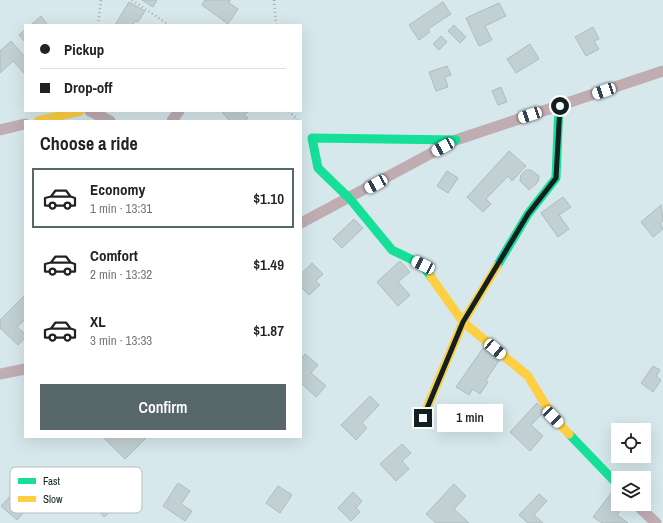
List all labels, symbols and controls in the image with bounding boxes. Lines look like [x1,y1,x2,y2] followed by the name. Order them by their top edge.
[64,39,104,60] text: Pickup
[64,77,113,98] text: Drop-off
[591,81,617,101] car
[551,97,569,115] route start
[517,106,543,124] car
[40,131,138,156] text: Choose a ride
[430,136,456,158] car
[363,173,389,195] car
[90,179,145,200] text: Economy
[42,180,78,216] icon: car
[253,188,284,209] text: $1.10
[90,200,152,217] text: 1 min · 13:31
[90,245,138,266] text: Comfort
[42,246,78,282] icon: car
[253,254,284,275] text: $1.49
[410,254,436,276] car
[90,266,152,283] text: 2 min · 13:32
[90,311,106,332] text: XL
[42,312,78,348] icon: car
[253,320,284,341] text: $1.87
[90,332,152,349] text: 3 min · 13:33
[482,337,508,361] car
[40,384,286,430] button: Confirm
[437,404,503,432] callout: 1 min
[540,404,566,430] car
[414,409,432,427] route end
[456,409,484,426] text: 1 min
[611,423,651,511] map controls
[611,423,651,463] button: locate
[10,467,142,513] legend
[611,471,651,511] button: layers
[43,474,61,488] text: Fast
[43,492,63,506] text: Slow

